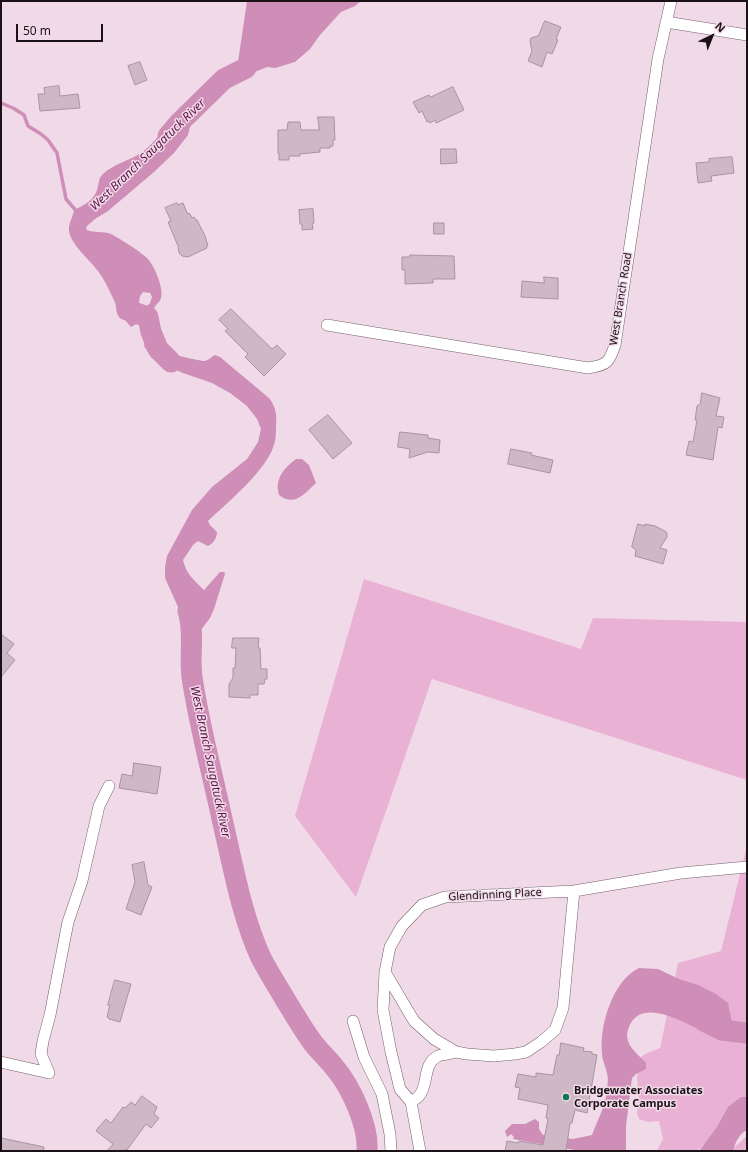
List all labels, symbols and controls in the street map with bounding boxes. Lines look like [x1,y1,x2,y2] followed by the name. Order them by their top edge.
[18,16,105,42] scale bar
[692,16,732,56] north arrow
[712,18,729,35] text: N
[23,22,51,39] text: 50 m
[87,96,209,214] water label: West Branch Saugatuck River
[607,251,635,347] street label: West Branch Road
[187,685,233,839] water label: West Branch Saugatuck River
[448,886,542,904] street label: Glendinning Place
[574,1084,703,1110] place label: Bridgewater Associates Corporate Campus
[561,1092,571,1102] marker: Bridgewater Associates Corporate Campus

